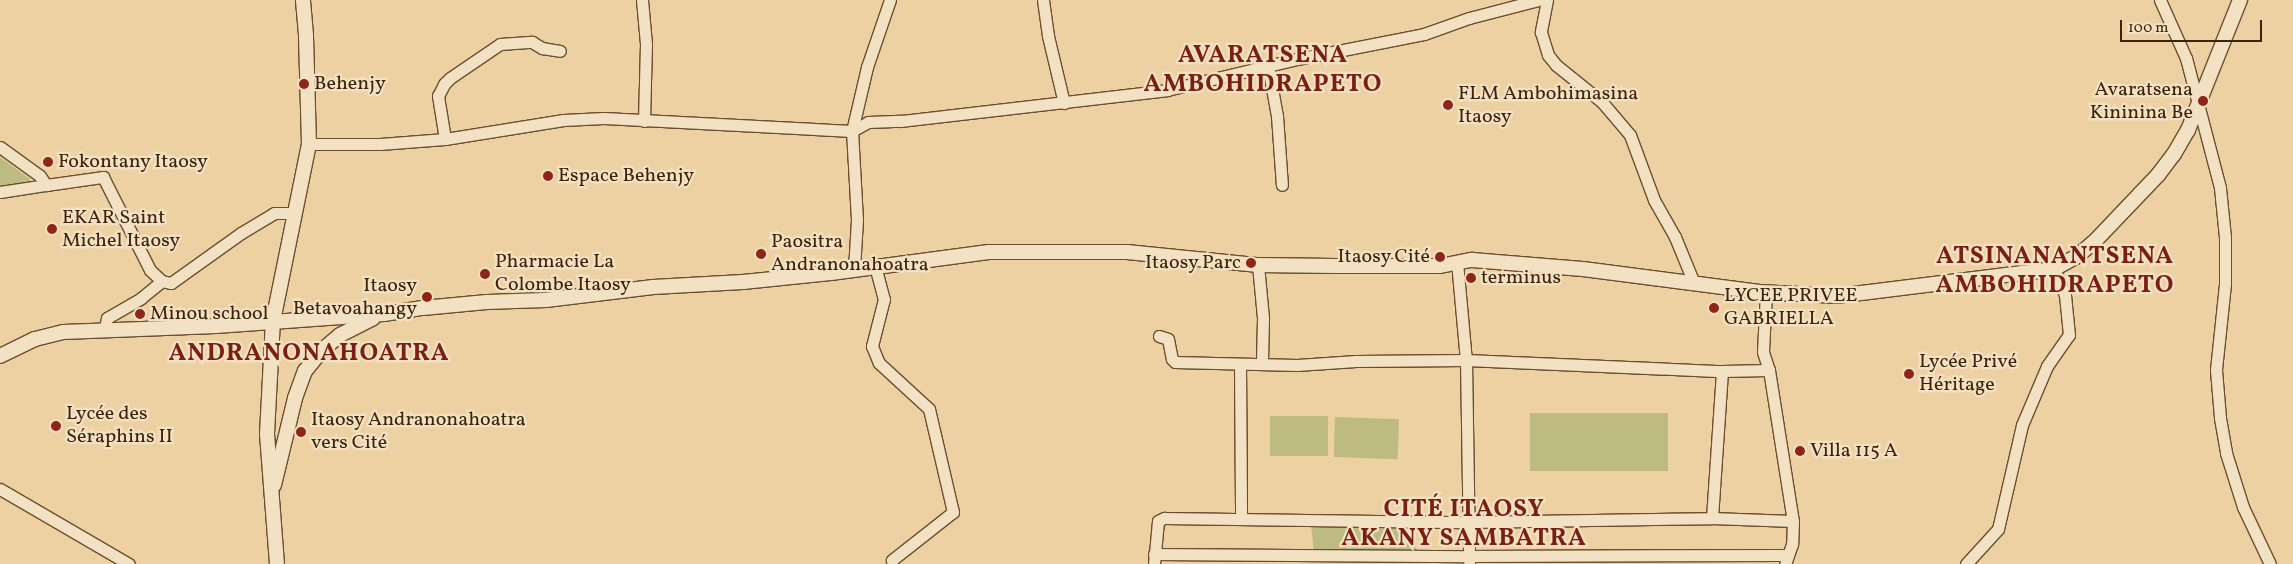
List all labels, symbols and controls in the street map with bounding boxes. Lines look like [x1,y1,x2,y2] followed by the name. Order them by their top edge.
[2123,10,2266,42] scale bar
[2128,18,2168,39] text: 100 m
[1142,42,1384,101] district label: AVARATSENA AMBOHIDRAPETO
[314,72,386,96] place label: Behenjy
[298,78,310,90] marker: Behenjy
[2090,78,2193,125] place label: Avaratsena Kininina Be
[1458,82,1638,129] place label: FLM Ambohimasina Itaosy
[2197,95,2209,107] marker: Avaratsena Kininina Be
[1442,99,1454,111] marker: FLM Ambohimasina Itaosy
[58,150,208,174] place label: Fokontany Itaosy
[42,156,54,168] marker: Fokontany Itaosy
[558,164,694,188] place label: Espace Behenjy
[542,170,554,182] marker: Espace Behenjy
[62,206,180,253] place label: EKAR Saint Michel Itaosy
[46,223,58,235] marker: EKAR Saint Michel Itaosy
[771,230,929,277] place label: Paositra Andranonahoatra
[1934,243,2176,302] district label: ATSINANANTSENA AMBOHIDRAPETO
[1337,245,1430,269] place label: Itaosy Cité
[755,248,767,260] marker: Paositra Andranonahoatra
[495,250,631,297] place label: Pharmacie La Colombe Itaosy
[1144,251,1241,275] place label: Itaosy Parc
[1434,251,1446,263] marker: Itaosy Cité
[1245,257,1257,269] marker: Itaosy Parc
[1481,266,1561,290] place label: terminus
[479,268,491,280] marker: Pharmacie La Colombe Itaosy
[1465,272,1477,284] marker: terminus
[293,274,417,321] place label: Itaosy Betavoahangy
[1724,284,1857,331] place label: LYCEE PRIVEE GABRIELLA
[421,291,433,303] marker: Itaosy Betavoahangy
[150,302,268,326] place label: Minou school
[1708,302,1720,314] marker: LYCEE PRIVEE GABRIELLA
[134,308,146,320] marker: Minou school
[167,339,451,369] district label: ANDRANONAHOATRA
[1919,350,2017,397] place label: Lycée Privé Héritage
[1903,368,1915,380] marker: Lycée Privé Héritage
[66,402,173,449] place label: Lycée des Séraphins II
[311,409,526,456] place label: Itaosy Andranonahoatra vers Cité
[50,420,62,432] marker: Lycée des Séraphins II
[295,426,307,438] marker: Itaosy Andranonahoatra vers Cité
[1810,439,1898,463] place label: Villa 115 A
[1794,445,1806,457] marker: Villa 115 A
[1339,496,1589,555] district label: CITÉ ITAOSY AKANY SAMBATRA

